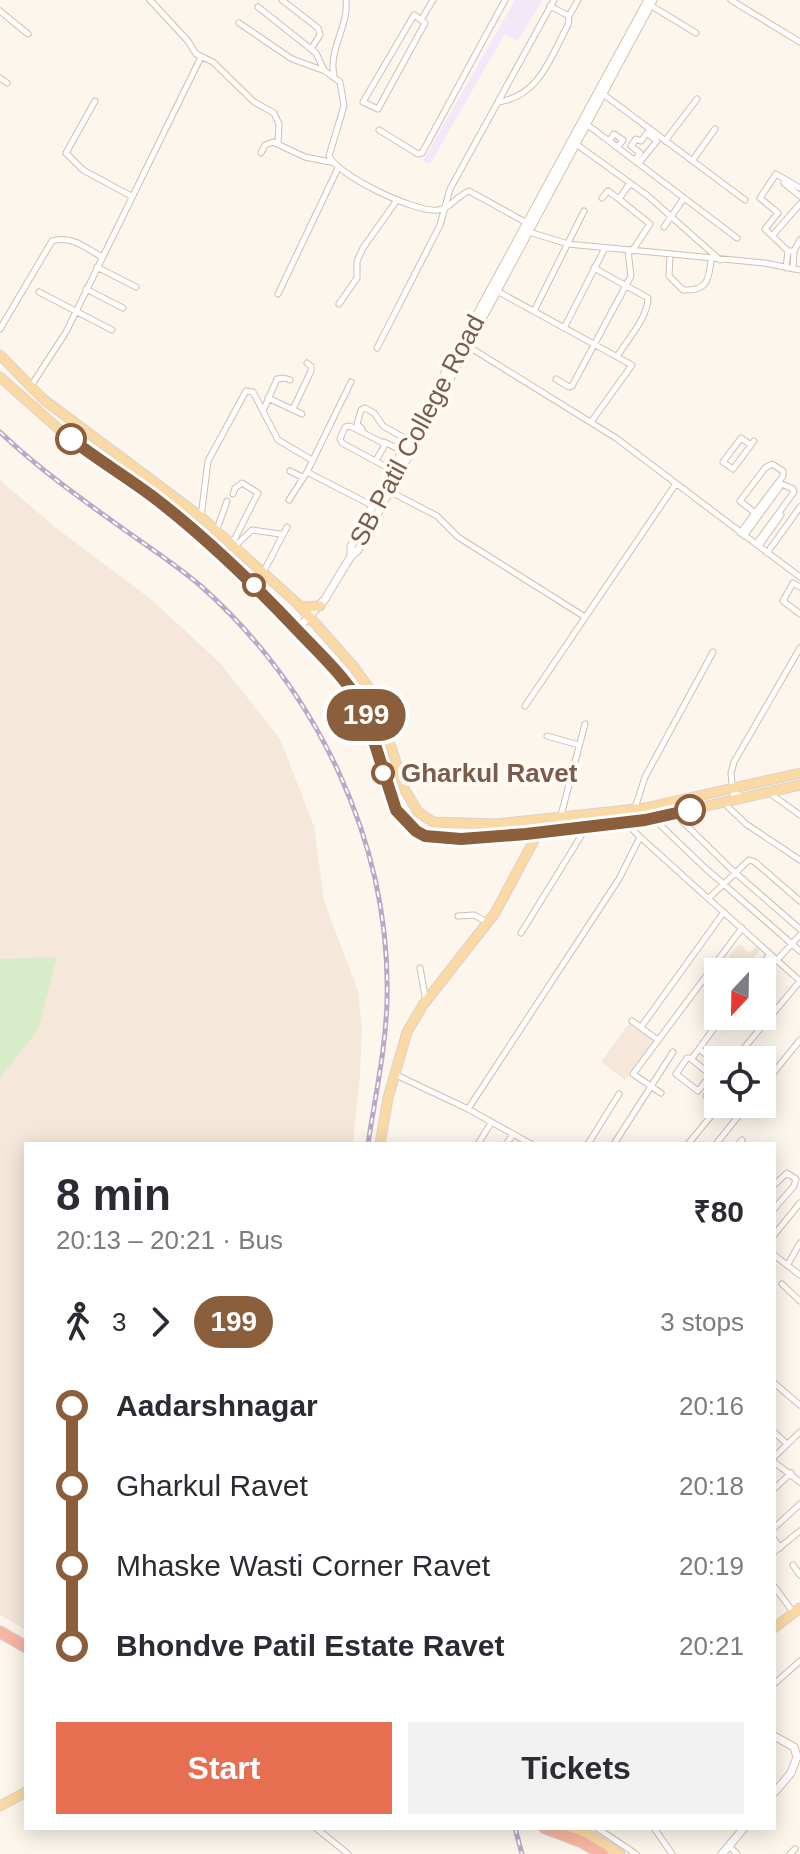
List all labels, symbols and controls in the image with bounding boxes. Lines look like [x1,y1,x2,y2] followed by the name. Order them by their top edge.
[343,309,491,551] street label: SB Patil College Road
[56,424,86,454] unlabelled marker
[243,574,265,596] unlabelled marker
[320,689,412,741] line badge: 199
[343,699,389,730] text: 199
[401,758,578,788] place label: Gharkul Ravet
[372,762,394,784] marker: Gharkul Ravet
[675,795,705,825] unlabelled marker
[704,958,776,1030] north arrow
[704,958,776,1118] map controls
[704,1046,776,1118] button: locate
[56,1170,171,1219] text: 8 min
[693,1195,744,1228] text: ₹80
[56,1225,283,1255] text: 20:13 – 20:21 · Bus
[56,1300,100,1344] icon: walk
[138,1300,182,1344] icon: forward
[210,1306,257,1337] text: 199
[112,1307,126,1337] text: 3
[660,1307,744,1337] text: 3 stops
[116,1389,318,1422] text: Aadarshnagar
[679,1391,744,1421] text: 20:16
[116,1469,308,1502] text: Gharkul Ravet
[679,1471,744,1501] text: 20:18
[116,1549,490,1582] text: Mhaske Wasti Corner Ravet
[679,1551,744,1581] text: 20:19
[116,1629,504,1662] text: Bhondve Patil Estate Ravet
[679,1631,744,1661] text: 20:21
[56,1722,392,1814] button: Start
[408,1722,744,1814] button: Tickets

